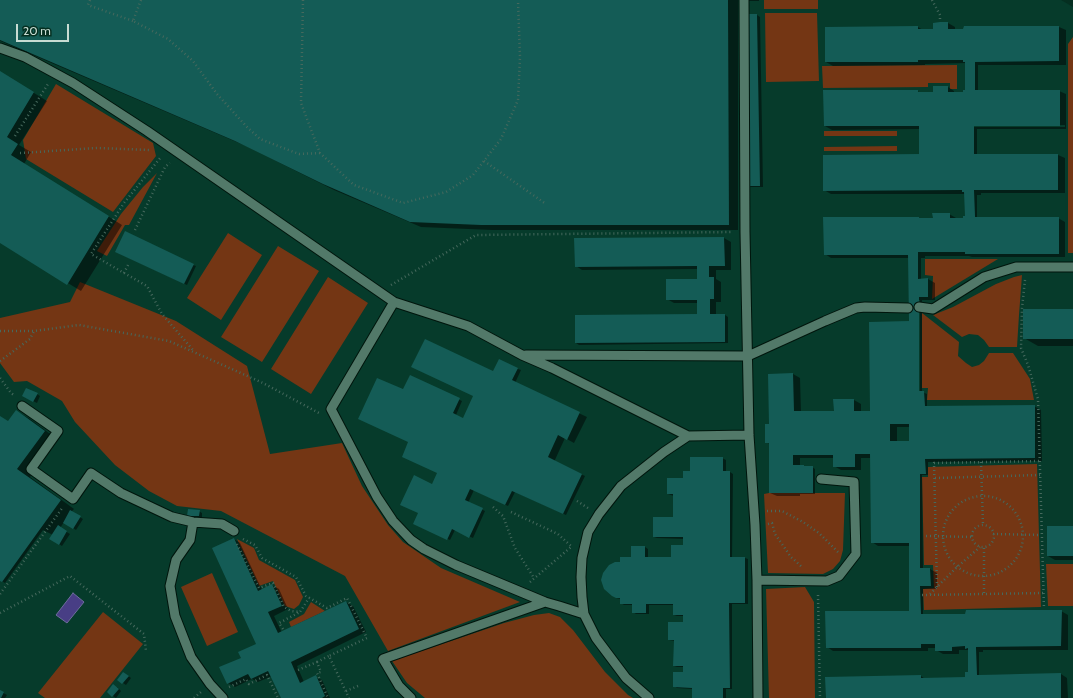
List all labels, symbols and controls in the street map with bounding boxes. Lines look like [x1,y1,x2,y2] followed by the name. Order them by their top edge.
[18,16,71,42] scale bar
[23,23,51,38] text: 20 m

